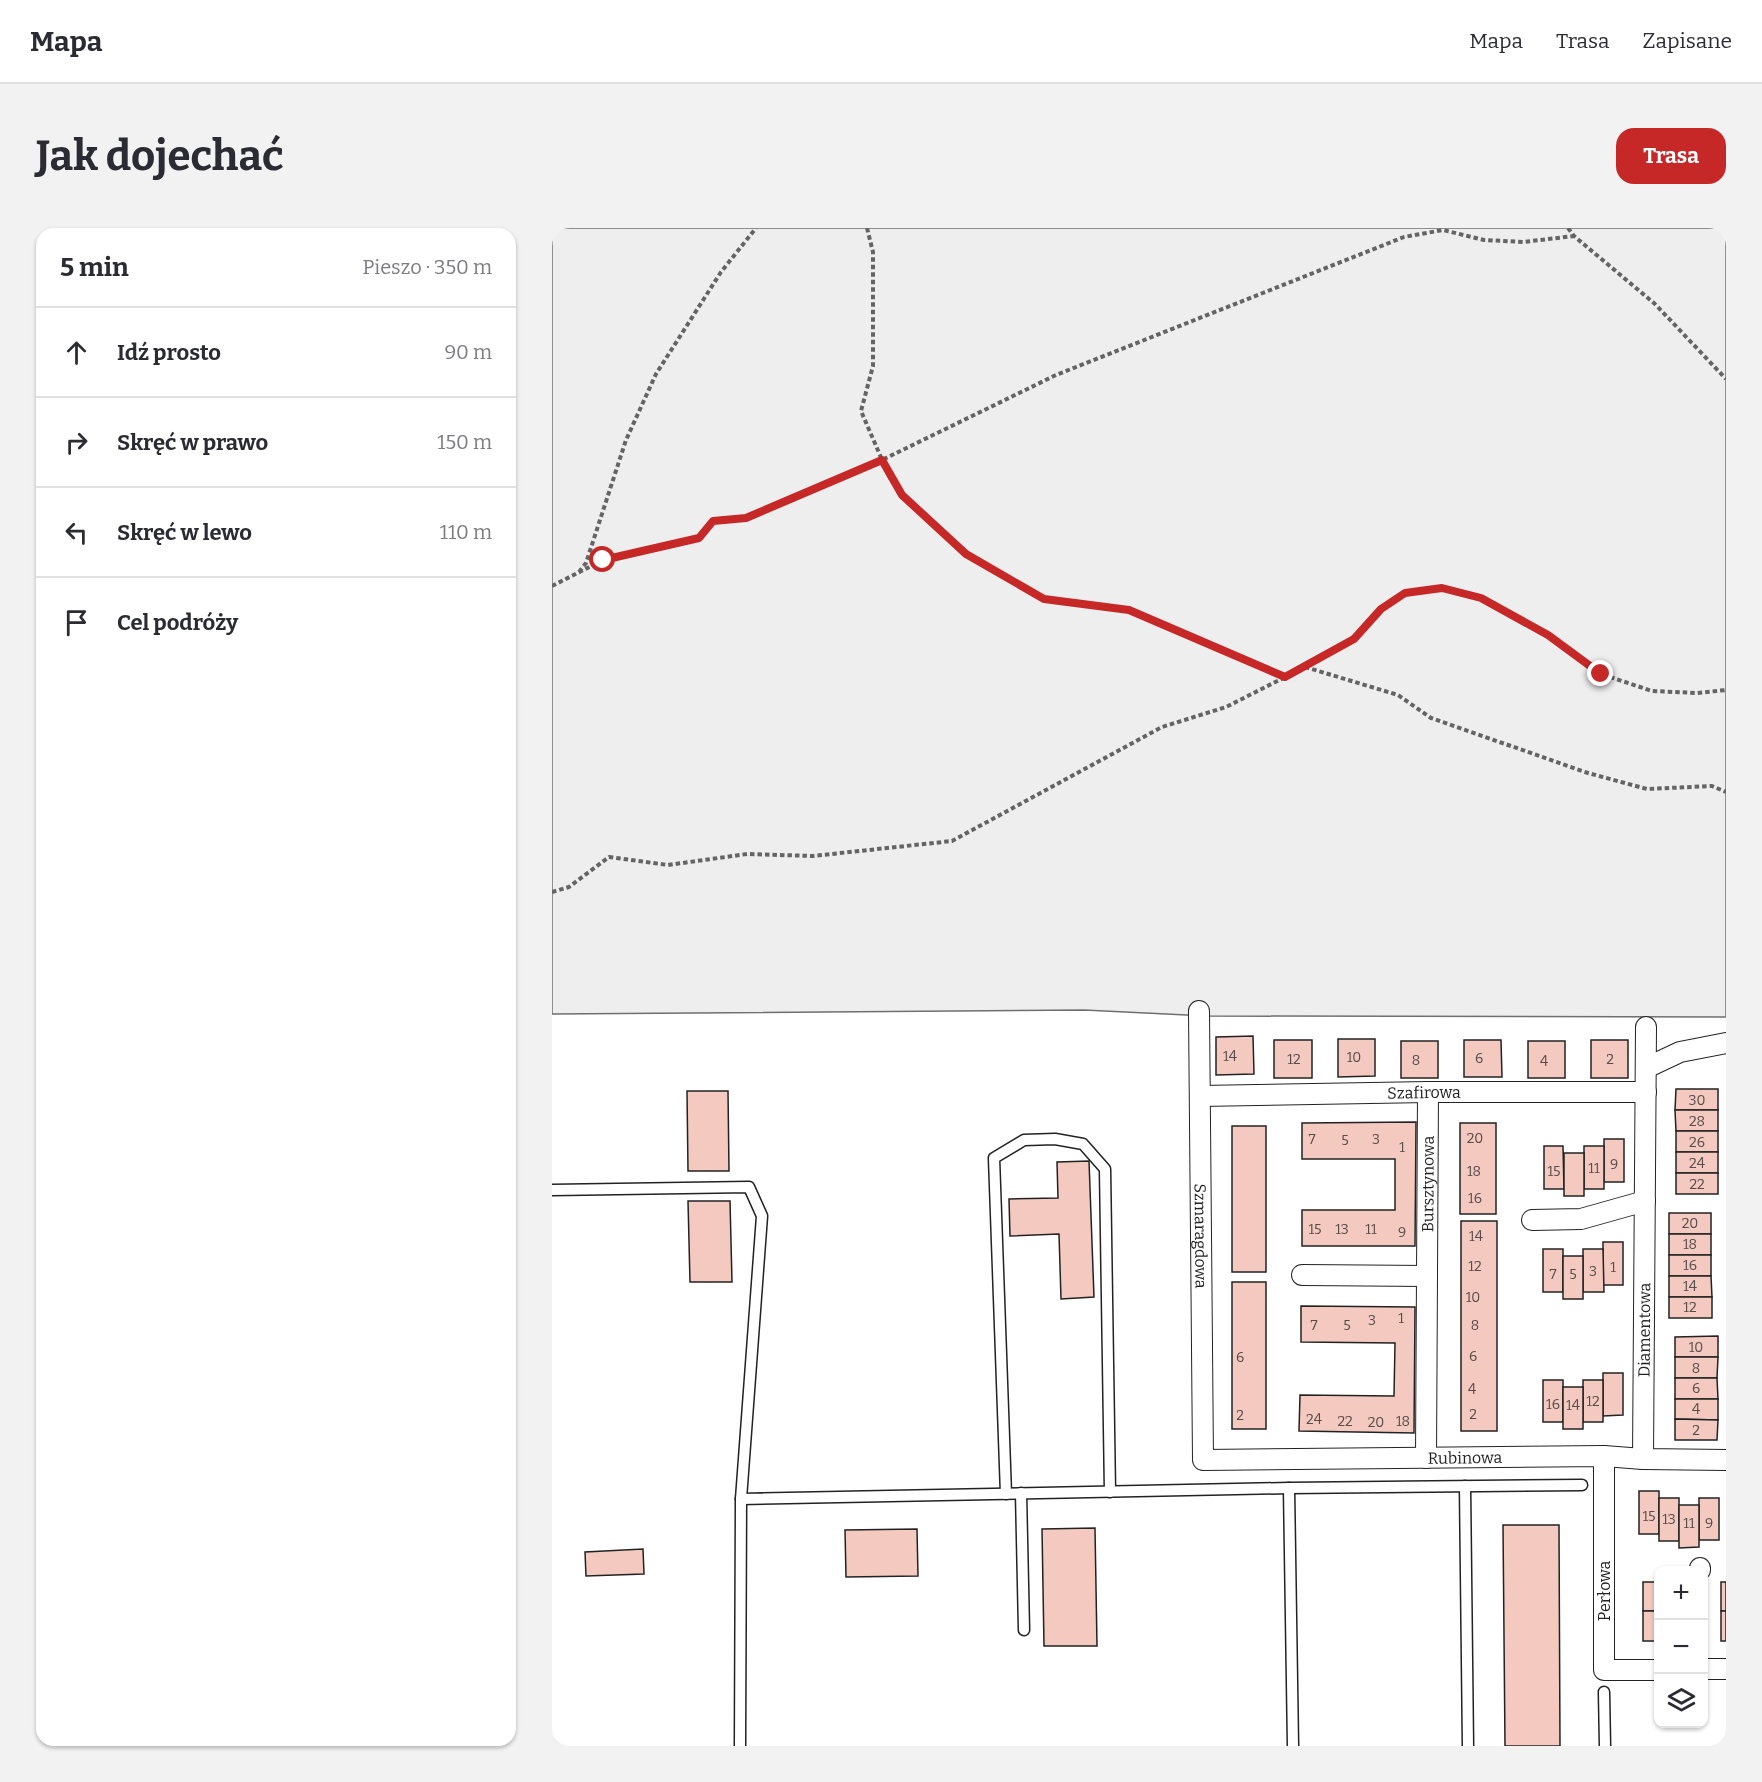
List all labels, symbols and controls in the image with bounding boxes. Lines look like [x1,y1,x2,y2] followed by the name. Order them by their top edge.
[30,25,103,58] text: Mapa
[1469,28,1523,54] text: Mapa
[1556,28,1609,54] text: Trasa
[1642,28,1732,54] text: Zapisane
[1616,128,1726,184] button: Trasa
[36,131,284,181] text: Jak dojechać
[60,252,129,283] text: 5 min
[363,255,492,279] text: Pieszo · 350 m
[60,336,93,369] icon: ahead
[117,339,221,366] text: Idź prosto
[444,340,492,364] text: 90 m
[60,426,93,459] icon: right
[117,429,268,456] text: Skręć w prawo
[437,430,492,454] text: 150 m
[60,516,93,549] icon: left
[117,519,252,546] text: Skręć w lewo
[440,520,492,544] text: 110 m
[589,546,615,572] route start
[60,606,93,639] icon: arrive
[117,609,238,636] text: Cel podróży
[1587,660,1613,686] route end
[1223,1048,1237,1065] house number: 14
[1347,1049,1361,1066] house number: 10
[1475,1050,1483,1067] house number: 6
[1287,1051,1301,1068] house number: 12
[1606,1051,1614,1068] house number: 2
[1412,1052,1420,1069] house number: 8
[1540,1053,1548,1070] house number: 4
[1387,1082,1461,1102] street label: Szafirowa
[1689,1092,1705,1109] house number: 30
[1689,1113,1705,1130] house number: 28
[1467,1130,1483,1147] house number: 20
[1308,1131,1316,1148] house number: 7
[1372,1131,1380,1148] house number: 3
[1341,1132,1349,1149] house number: 5
[1689,1134,1705,1151] house number: 26
[1418,1135,1437,1232] street label: Bursztynowa
[1399,1139,1405,1156] house number: 1
[1689,1155,1705,1172] house number: 24
[1610,1156,1618,1173] house number: 9
[1588,1160,1600,1177] house number: 11
[1467,1163,1481,1180] house number: 18
[1547,1163,1561,1180] house number: 15
[1689,1176,1705,1193] house number: 22
[1191,1183,1211,1289] street label: Szmaragdowa
[1468,1190,1482,1207] house number: 16
[1682,1215,1698,1232] house number: 20
[1308,1221,1322,1238] house number: 15
[1335,1221,1349,1238] house number: 13
[1365,1221,1377,1238] house number: 11
[1398,1224,1406,1241] house number: 9
[1469,1228,1483,1245] house number: 14
[1683,1236,1697,1253] house number: 18
[1683,1257,1697,1274] house number: 16
[1468,1258,1482,1275] house number: 12
[1610,1259,1616,1276] house number: 1
[1589,1263,1597,1280] house number: 3
[1549,1266,1557,1283] house number: 7
[1569,1266,1577,1283] house number: 5
[1683,1278,1697,1295] house number: 14
[1634,1282,1654,1377] street label: Diamentowa
[1466,1289,1480,1306] house number: 10
[1683,1299,1697,1316] house number: 12
[1398,1310,1404,1327] house number: 1
[1368,1312,1376,1329] house number: 3
[1310,1317,1318,1334] house number: 7
[1343,1317,1351,1334] house number: 5
[1471,1317,1479,1334] house number: 8
[1689,1339,1703,1356] house number: 10
[1469,1348,1477,1365] house number: 6
[1236,1349,1244,1366] house number: 6
[1692,1360,1700,1377] house number: 8
[1692,1380,1700,1397] house number: 6
[1468,1381,1476,1398] house number: 4
[1586,1393,1600,1410] house number: 12
[1546,1396,1560,1413] house number: 16
[1566,1397,1580,1414] house number: 14
[1692,1401,1700,1418] house number: 4
[1469,1406,1477,1423] house number: 2
[1236,1407,1244,1424] house number: 2
[1306,1411,1322,1428] house number: 24
[1337,1413,1353,1430] house number: 22
[1396,1413,1410,1430] house number: 18
[1368,1414,1384,1431] house number: 20
[1692,1422,1700,1439] house number: 2
[1428,1448,1503,1467] street label: Rubinowa
[1642,1508,1656,1525] house number: 15
[1662,1511,1676,1528] house number: 13
[1683,1515,1695,1532] house number: 11
[1705,1515,1713,1532] house number: 9
[1595,1560,1614,1621] street label: Perłowa
[1654,1566,1708,1728] map controls
[1654,1566,1708,1620] button: +
[1654,1620,1708,1674] button: −
[1654,1674,1708,1728] button: layers

